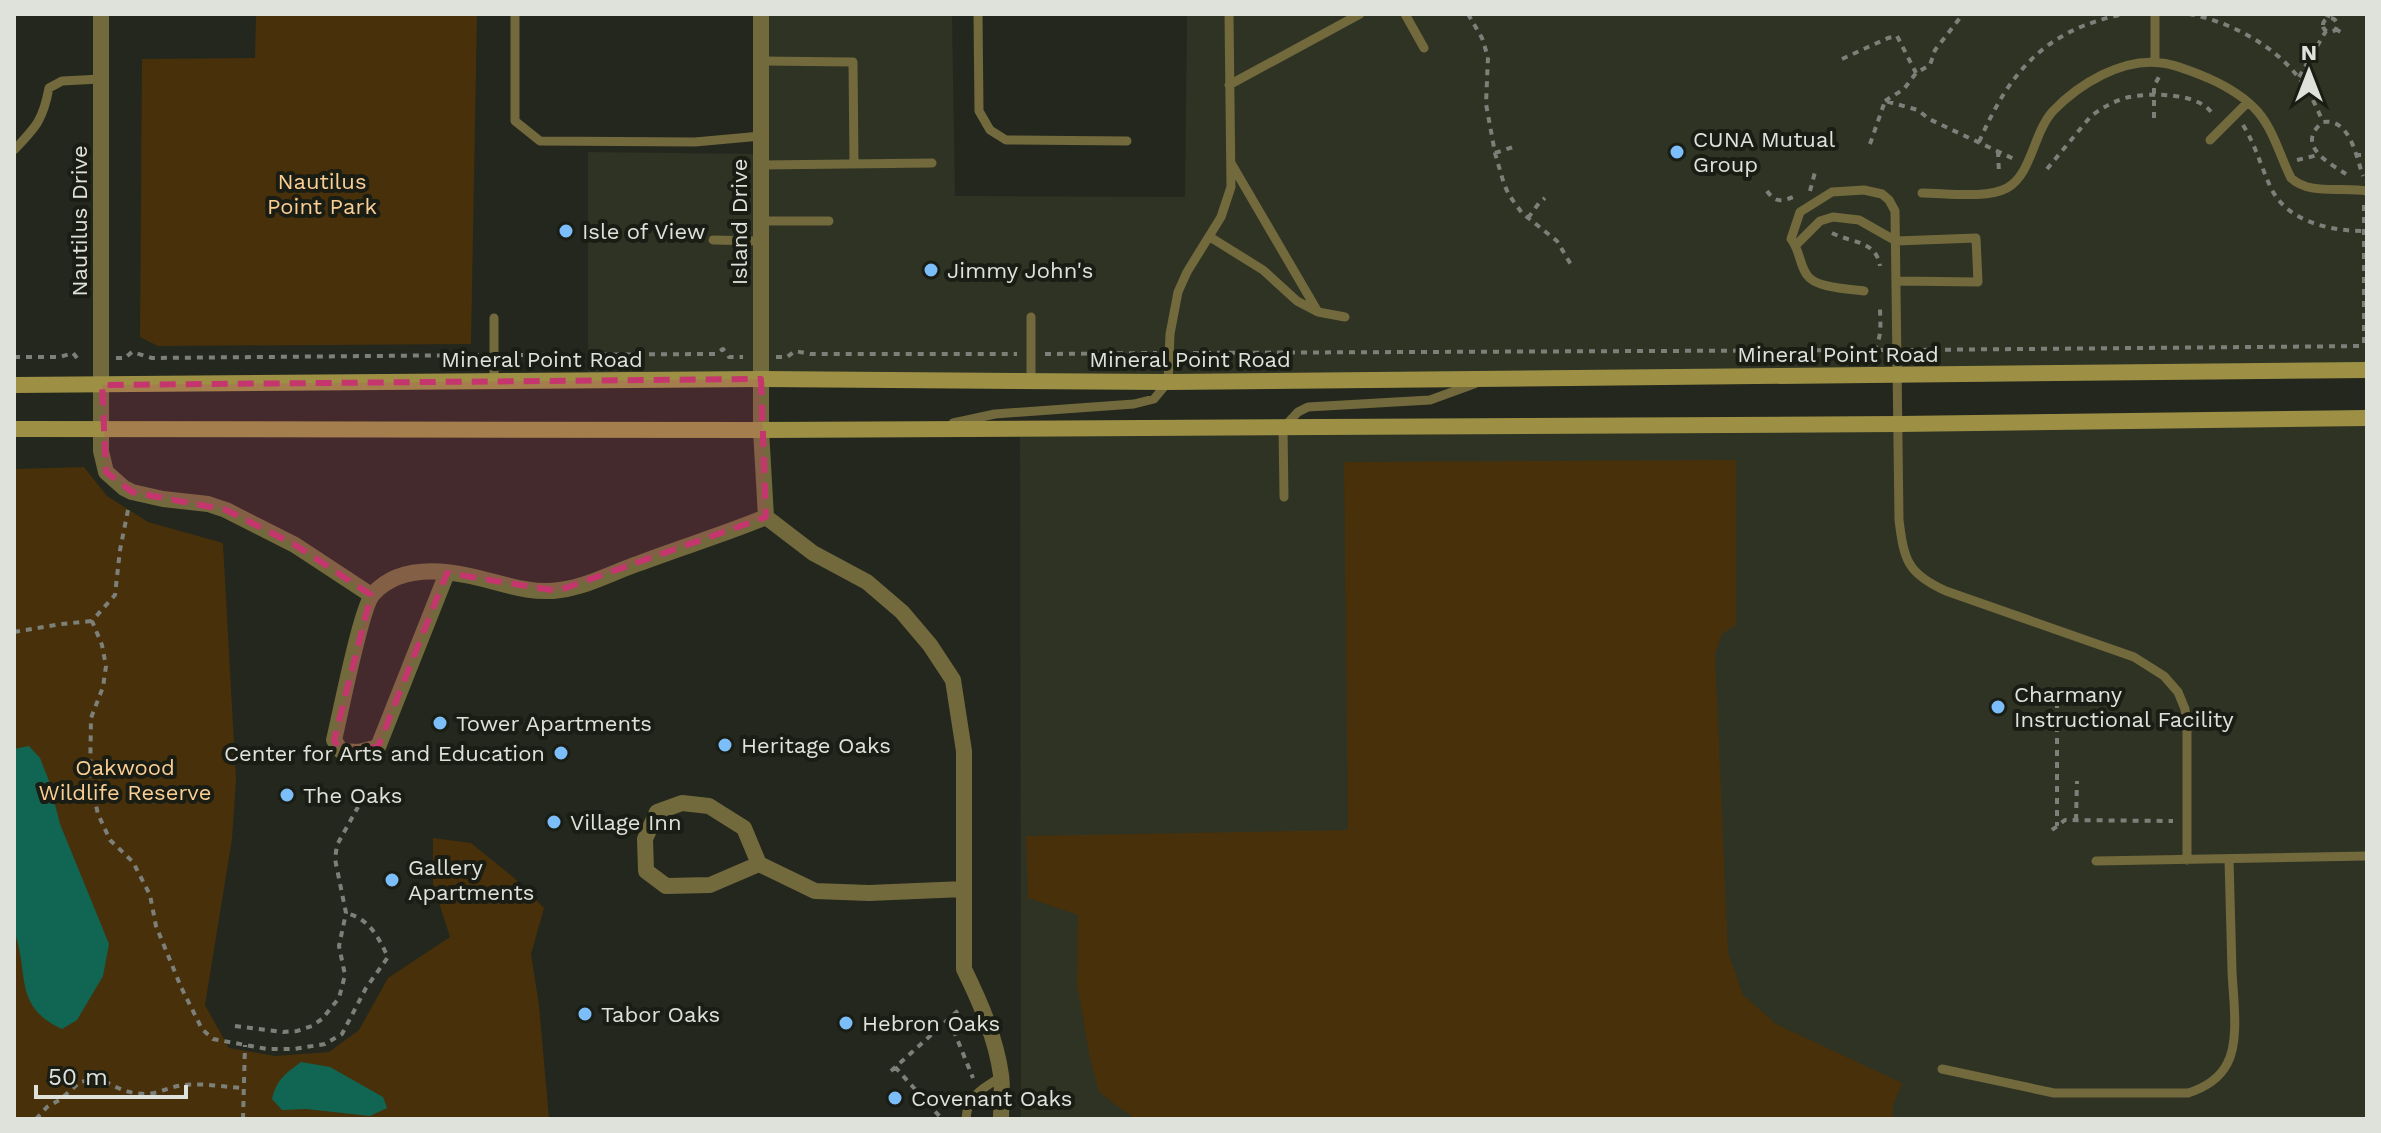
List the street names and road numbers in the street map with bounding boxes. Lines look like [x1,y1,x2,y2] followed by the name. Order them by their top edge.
[67,145,92,297] street label: Nautilus Drive
[727,159,752,285] street label: Island Drive
[1737,342,1939,367] street label: Mineral Point Road
[441,347,643,372] street label: Mineral Point Road
[1089,347,1291,372] street label: Mineral Point Road

